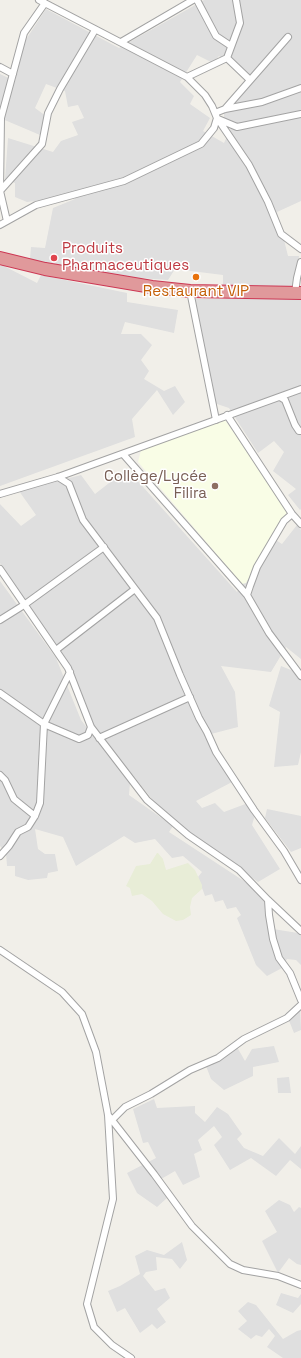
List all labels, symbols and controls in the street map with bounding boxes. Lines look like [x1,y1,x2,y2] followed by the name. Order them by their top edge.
[62,240,189,275] place label: Produits Pharmaceutiques
[49,253,59,263] marker: Produits Pharmaceutiques
[191,272,201,282] marker: Restaurant VIP
[143,283,249,301] place label: Restaurant VIP
[104,468,207,503] place label: Collège/Lycée Filira
[210,481,220,491] marker: Collège/Lycée Filira

